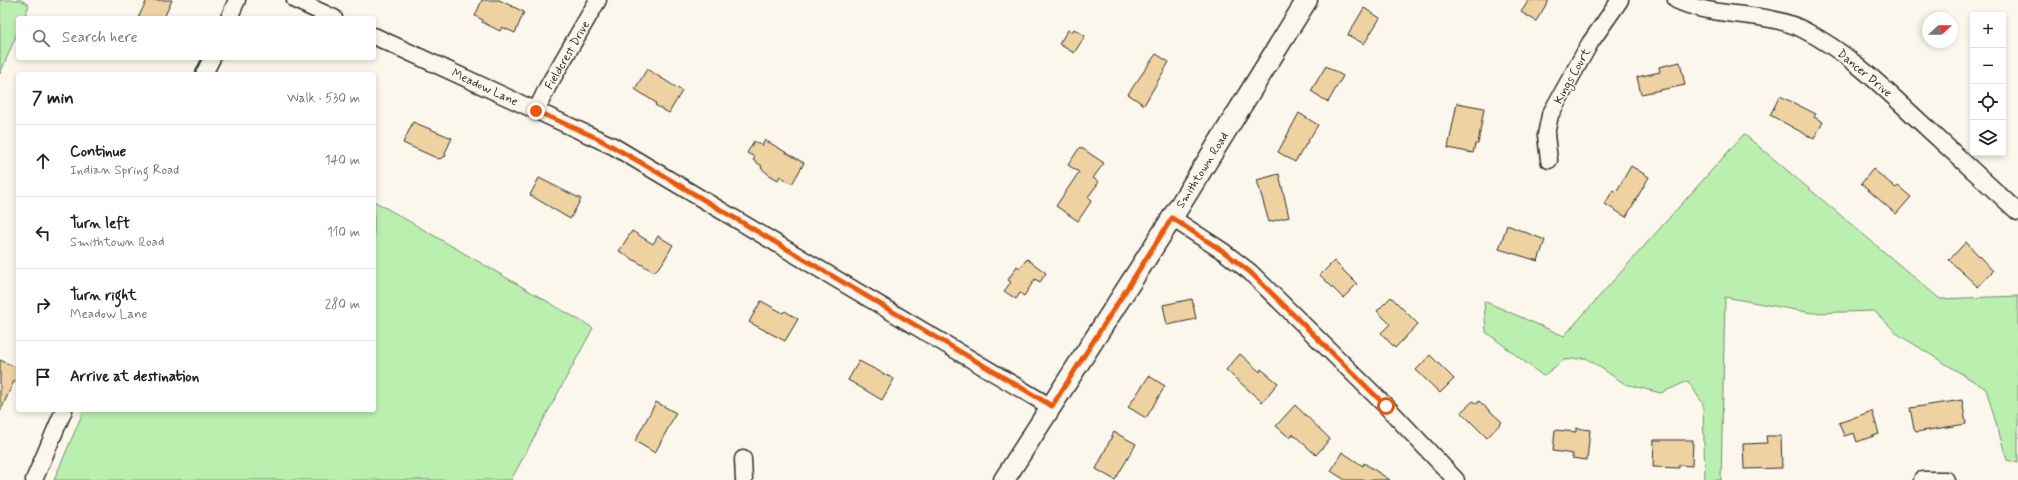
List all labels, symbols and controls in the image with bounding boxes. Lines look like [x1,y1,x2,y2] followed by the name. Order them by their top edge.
[1922,12,1958,48] north arrow
[1970,12,2006,156] map controls
[1970,12,2006,48] button: +
[16,16,376,60] search box
[542,18,594,93] street label: Fieldcrest Drive
[30,27,52,49] icon: search
[62,28,138,48] text: Search here
[1551,46,1595,107] street label: Kings Court
[1834,46,1895,101] street label: Dancer Drive
[1970,48,2006,84] button: −
[449,66,520,110] street label: Meadow Lane
[1970,84,2006,120] button: locate
[32,87,74,109] text: 7 min
[287,90,360,107] text: Walk · 530 m
[527,102,545,120] route end
[1970,120,2006,156] button: layers
[1173,129,1233,212] street label: Smithtown Road
[70,142,126,162] text: Continue
[32,150,54,172] icon: ahead
[325,152,360,169] text: 140 m
[70,162,179,179] text: Indian Spring Road
[70,214,130,234] text: Turn left
[32,222,54,244] icon: left
[327,224,360,241] text: 110 m
[70,234,165,251] text: Smithtown Road
[70,286,137,306] text: Turn right
[32,294,54,316] icon: right
[325,296,360,313] text: 280 m
[70,306,147,323] text: Meadow Lane
[32,366,54,388] icon: arrive
[70,367,199,387] text: Arrive at destination
[1377,397,1395,415] route start

